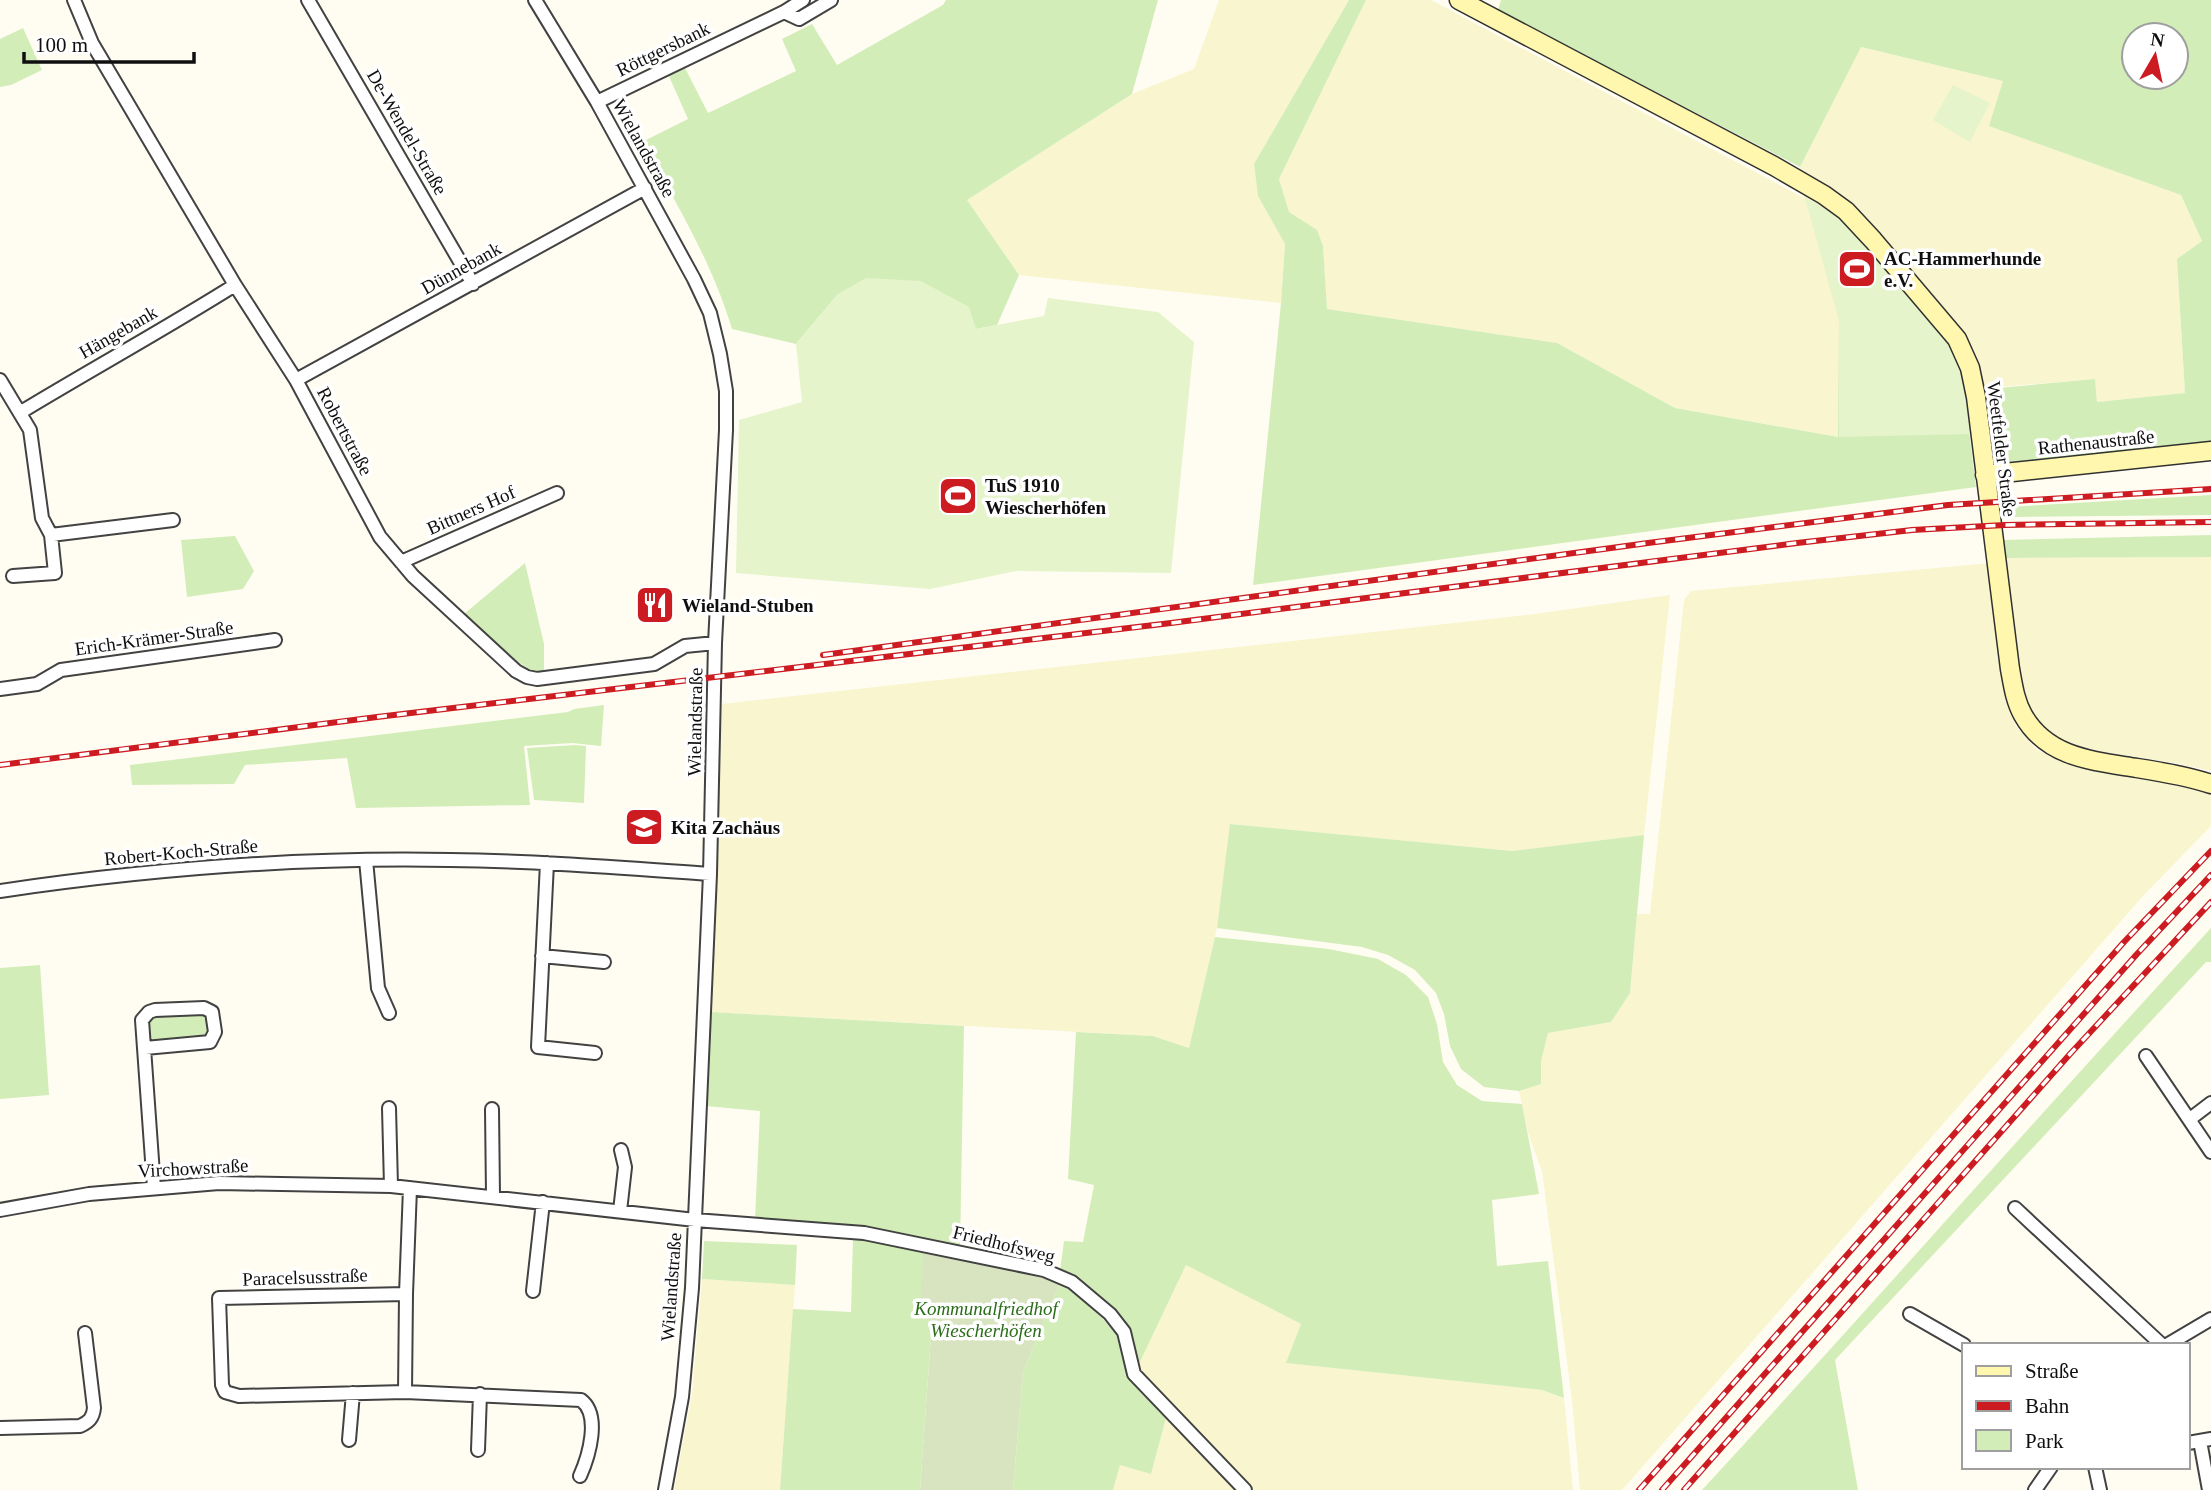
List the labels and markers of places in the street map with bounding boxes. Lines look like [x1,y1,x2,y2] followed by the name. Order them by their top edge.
[1836,248,1878,290] sports icon: AC-Hammerhunde e.V.
[1884,248,2041,291] place label: AC-Hammerhunde e.V.
[937,475,979,517] sports icon: TuS 1910 Wiescherhöfen
[985,475,1106,518] place label: TuS 1910 Wiescherhöfen
[634,584,676,626] restaurant icon: Wieland-Stuben
[682,595,814,616] place label: Wieland-Stuben
[623,806,665,848] school or university icon: Kita Zachäus
[671,817,780,838] place label: Kita Zachäus

